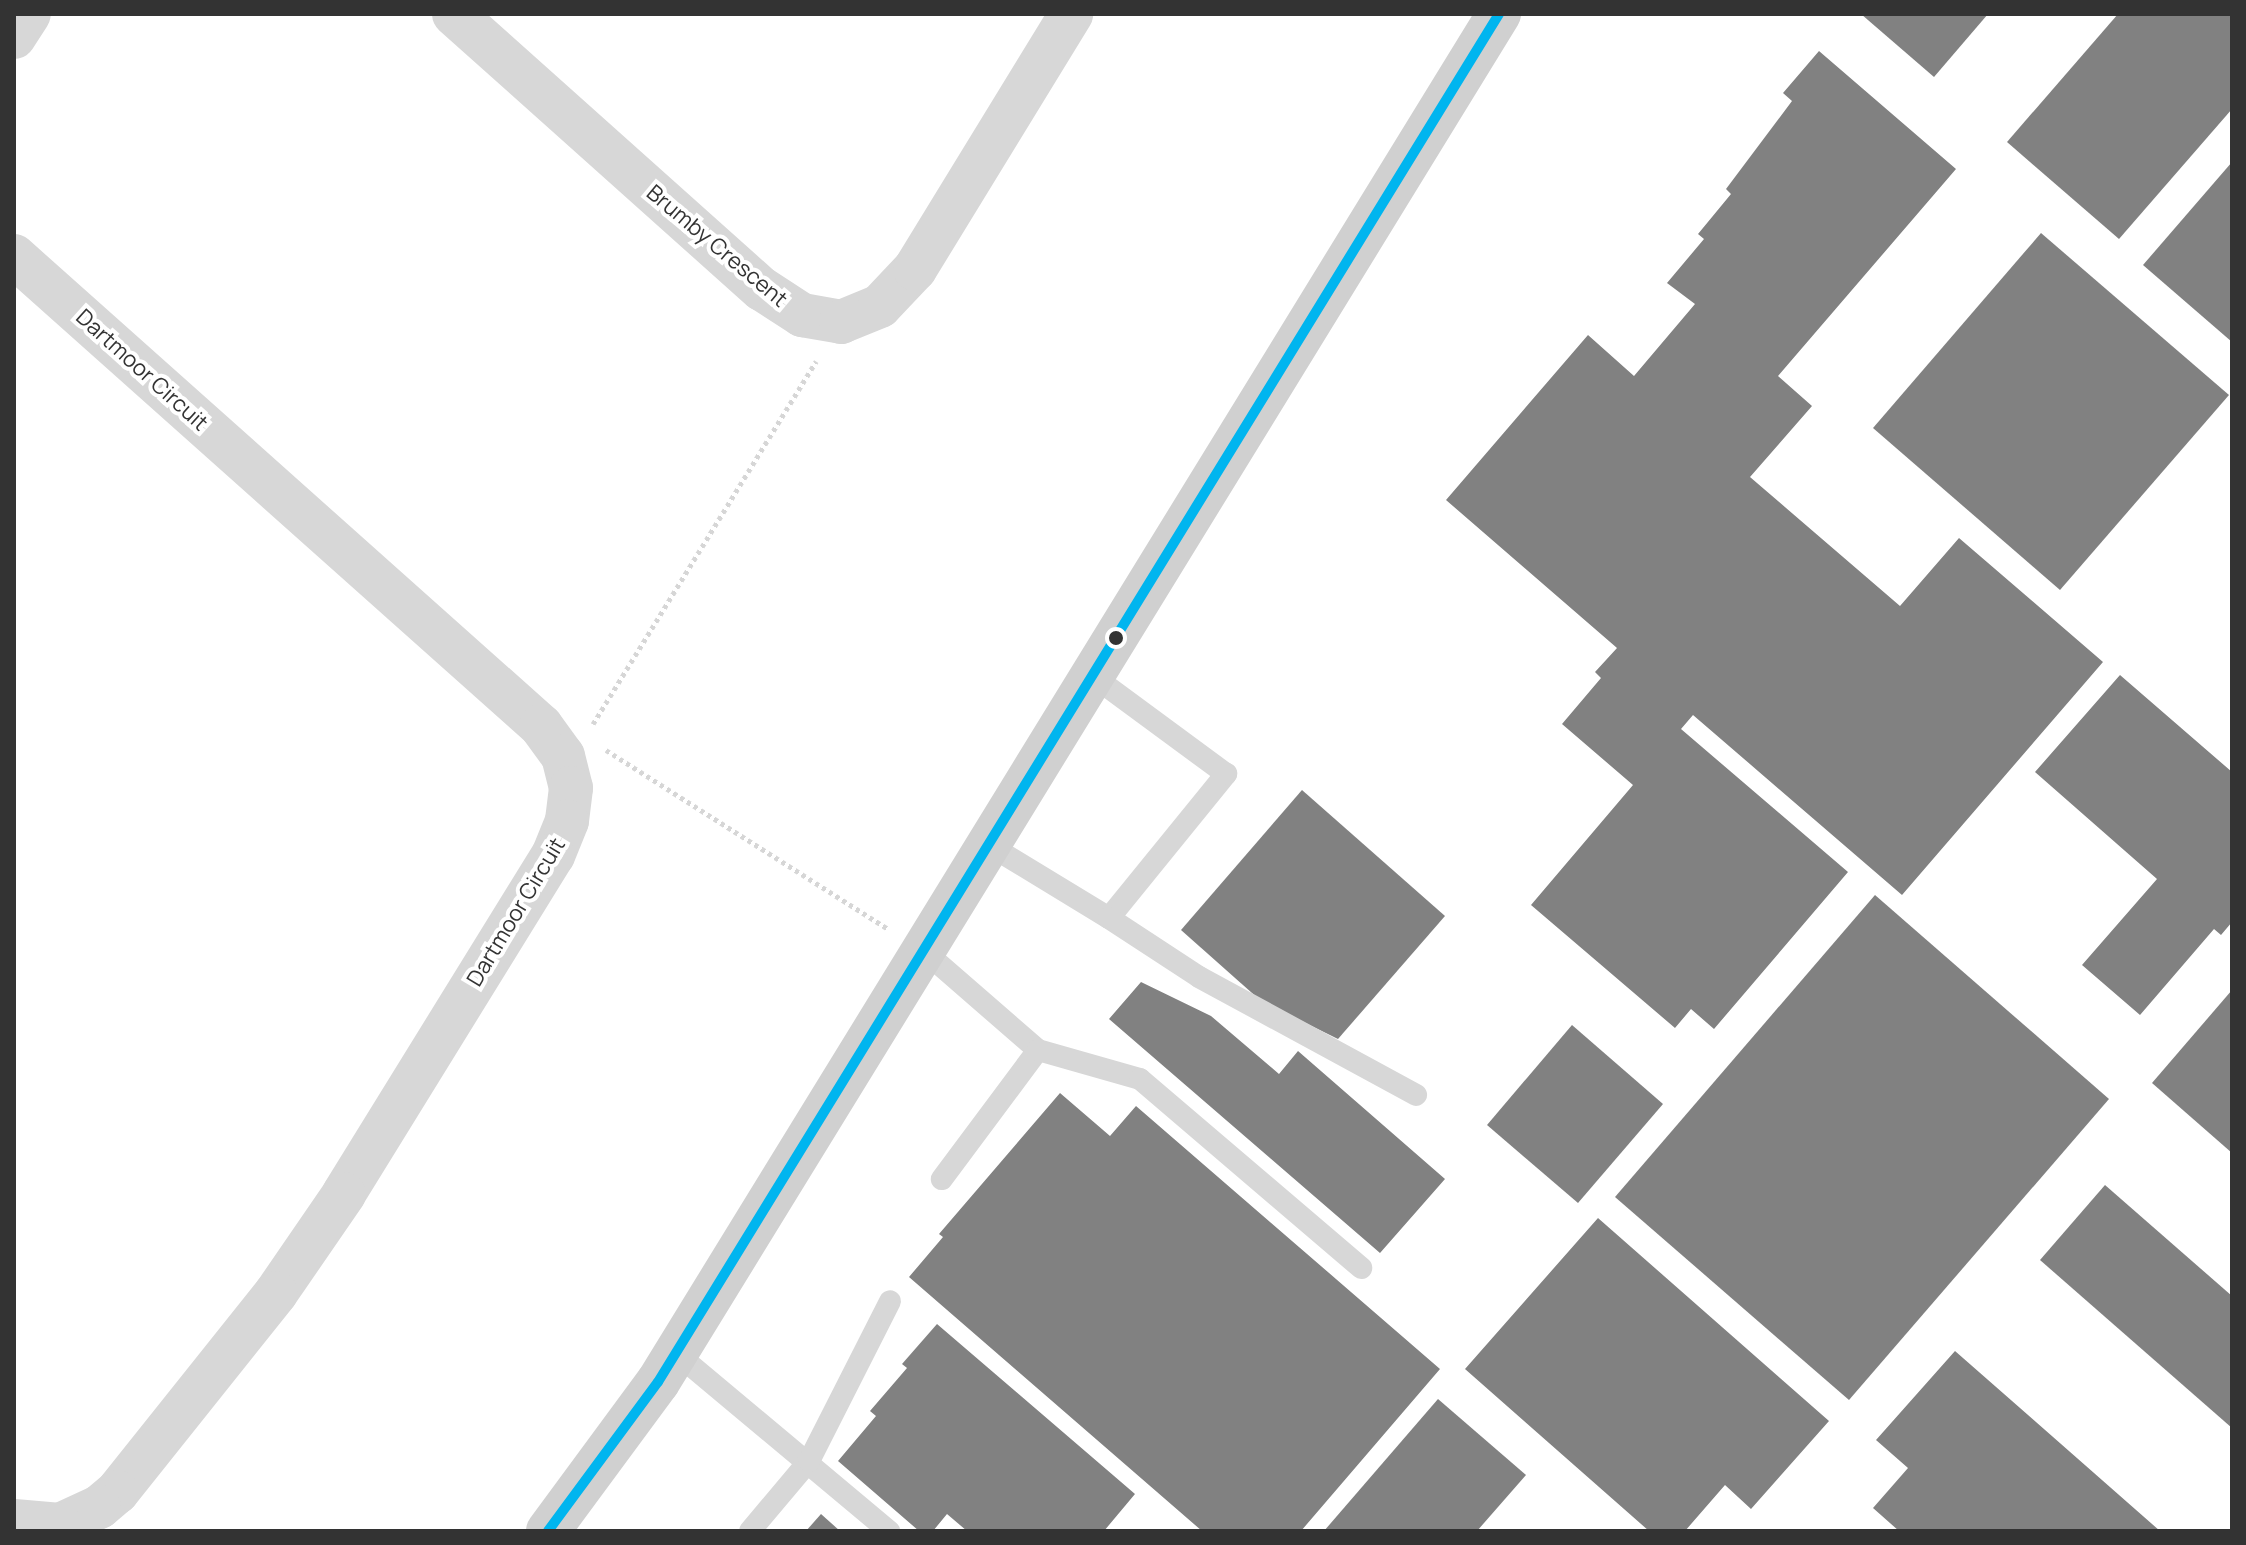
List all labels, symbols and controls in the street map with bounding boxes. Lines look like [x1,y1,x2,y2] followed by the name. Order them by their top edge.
[641,179,793,313] street label: Brumby Crescent
[71,304,213,436] street label: Dartmoor Circuit
[1108,630,1124,646] unlabelled marker
[461,833,571,991] street label: Dartmoor Circuit

